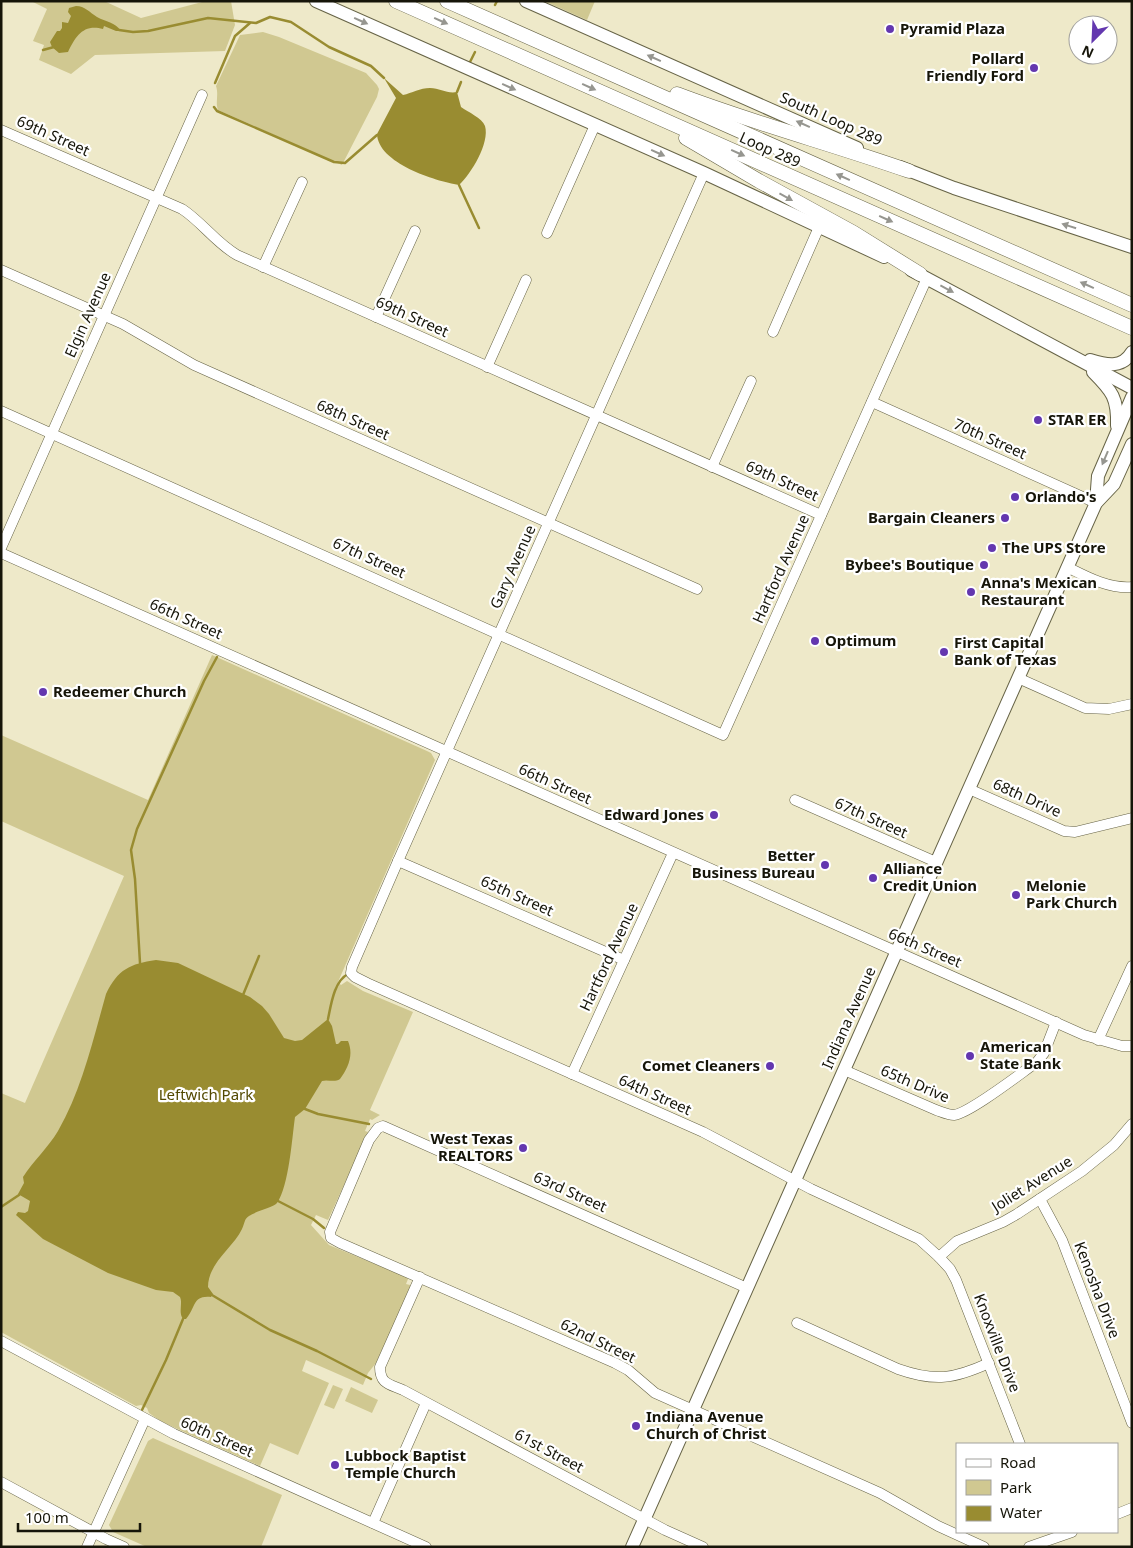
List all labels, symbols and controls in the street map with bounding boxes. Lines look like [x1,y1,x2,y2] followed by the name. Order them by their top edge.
[1068,15,1118,65] north arrow
[354,18,368,26] one-way arrow
[434,18,448,26] one-way arrow
[900,18,1005,38] place label: Pyramid Plaza
[884,23,896,35] marker: Pyramid Plaza
[1078,41,1097,63] text: N
[926,48,1024,85] place label: Pollard Friendly Ford
[647,54,661,62] one-way arrow
[1028,62,1040,74] marker: Pollard Friendly Ford
[582,83,596,91] one-way arrow
[502,84,516,92] one-way arrow
[777,87,886,150] street label: South Loop 289
[14,110,93,160] street label: 69th Street
[796,120,810,128] one-way arrow
[737,127,804,171] street label: Loop 289
[651,149,665,157] one-way arrow
[731,150,745,158] one-way arrow
[836,172,850,180] one-way arrow
[779,192,793,201] one-way arrow
[879,215,893,223] one-way arrow
[1061,222,1076,230] one-way arrow
[59,269,115,360] street label: Elgin Avenue
[1080,281,1094,289] one-way arrow
[940,285,954,293] one-way arrow
[373,291,452,341] street label: 69th Street
[314,394,393,444] street label: 68th Street
[1048,409,1106,429] place label: STAR ER
[951,413,1030,463] street label: 70th Street
[1032,414,1044,426] marker: STAR ER
[1101,451,1109,466] one-way arrow
[743,455,822,505] street label: 69th Street
[1025,486,1097,506] place label: Orlando's
[1009,491,1021,503] marker: Orlando's
[868,507,995,527] place label: Bargain Cleaners
[747,511,813,626] street label: Hartford Avenue
[999,512,1011,524] marker: Bargain Cleaners
[485,522,539,612] street label: Gary Avenue
[330,532,409,582] street label: 67th Street
[1002,537,1106,557] place label: The UPS Store
[986,542,998,554] marker: The UPS Store
[845,554,974,574] place label: Bybee's Boutique
[978,559,990,571] marker: Bybee's Boutique
[981,572,1097,609] place label: Anna's Mexican Restaurant
[965,586,977,598] marker: Anna's Mexican Restaurant
[147,593,226,643] street label: 66th Street
[825,630,896,650] place label: Optimum
[954,632,1056,669] place label: First Capital Bank of Texas
[809,635,821,647] marker: Optimum
[938,646,950,658] marker: First Capital Bank of Texas
[53,681,186,701] place label: Redeemer Church
[37,686,49,698] marker: Redeemer Church
[516,758,595,808] street label: 66th Street
[990,773,1065,821] street label: 68th Drive
[832,792,911,842] street label: 67th Street
[604,804,704,824] place label: Edward Jones
[708,809,720,821] marker: Edward Jones
[692,845,815,882] place label: Better Business Bureau
[883,858,977,895] place label: Alliance Credit Union
[819,859,831,871] marker: Better Business Bureau
[478,870,557,920] street label: 65th Street
[867,872,879,884] marker: Alliance Credit Union
[1026,875,1117,912] place label: Melonie Park Church
[1010,889,1022,901] marker: Melonie Park Church
[574,899,642,1014] street label: Hartford Avenue
[886,923,966,972] street label: 66th Street
[817,963,880,1072] street label: Indiana Avenue
[980,1036,1062,1073] place label: American State Bank
[964,1050,976,1062] marker: American State Bank
[642,1055,760,1075] place label: Comet Cleaners
[764,1060,776,1072] marker: Comet Cleaners
[878,1060,953,1107] street label: 65th Drive
[616,1069,695,1119] street label: 64th Street
[159,1084,253,1104] park label: Leftwich Park
[430,1128,513,1165] place label: West Texas REALTORS
[517,1142,529,1154] marker: West Texas REALTORS
[986,1150,1076,1217] street label: Joliet Avenue
[531,1166,611,1216] street label: 63rd Street
[1070,1238,1126,1341] street label: Kenosha Drive
[970,1291,1026,1395] street label: Knoxville Drive
[557,1313,640,1367] street label: 62nd Street
[646,1406,767,1443] place label: Indiana Avenue Church of Christ
[178,1411,257,1461] street label: 60th Street
[630,1420,642,1432] marker: Indiana Avenue Church of Christ
[511,1424,588,1477] street label: 61st Street
[956,1443,1118,1533] legend
[345,1445,466,1482] place label: Lubbock Baptist Temple Church
[1000,1452,1036,1472] text: Road
[329,1459,341,1471] marker: Lubbock Baptist Temple Church
[1000,1477,1032,1497] text: Park
[18,1500,140,1532] scale bar
[1000,1502,1042,1522] text: Water
[25,1507,69,1527] text: 100 m

